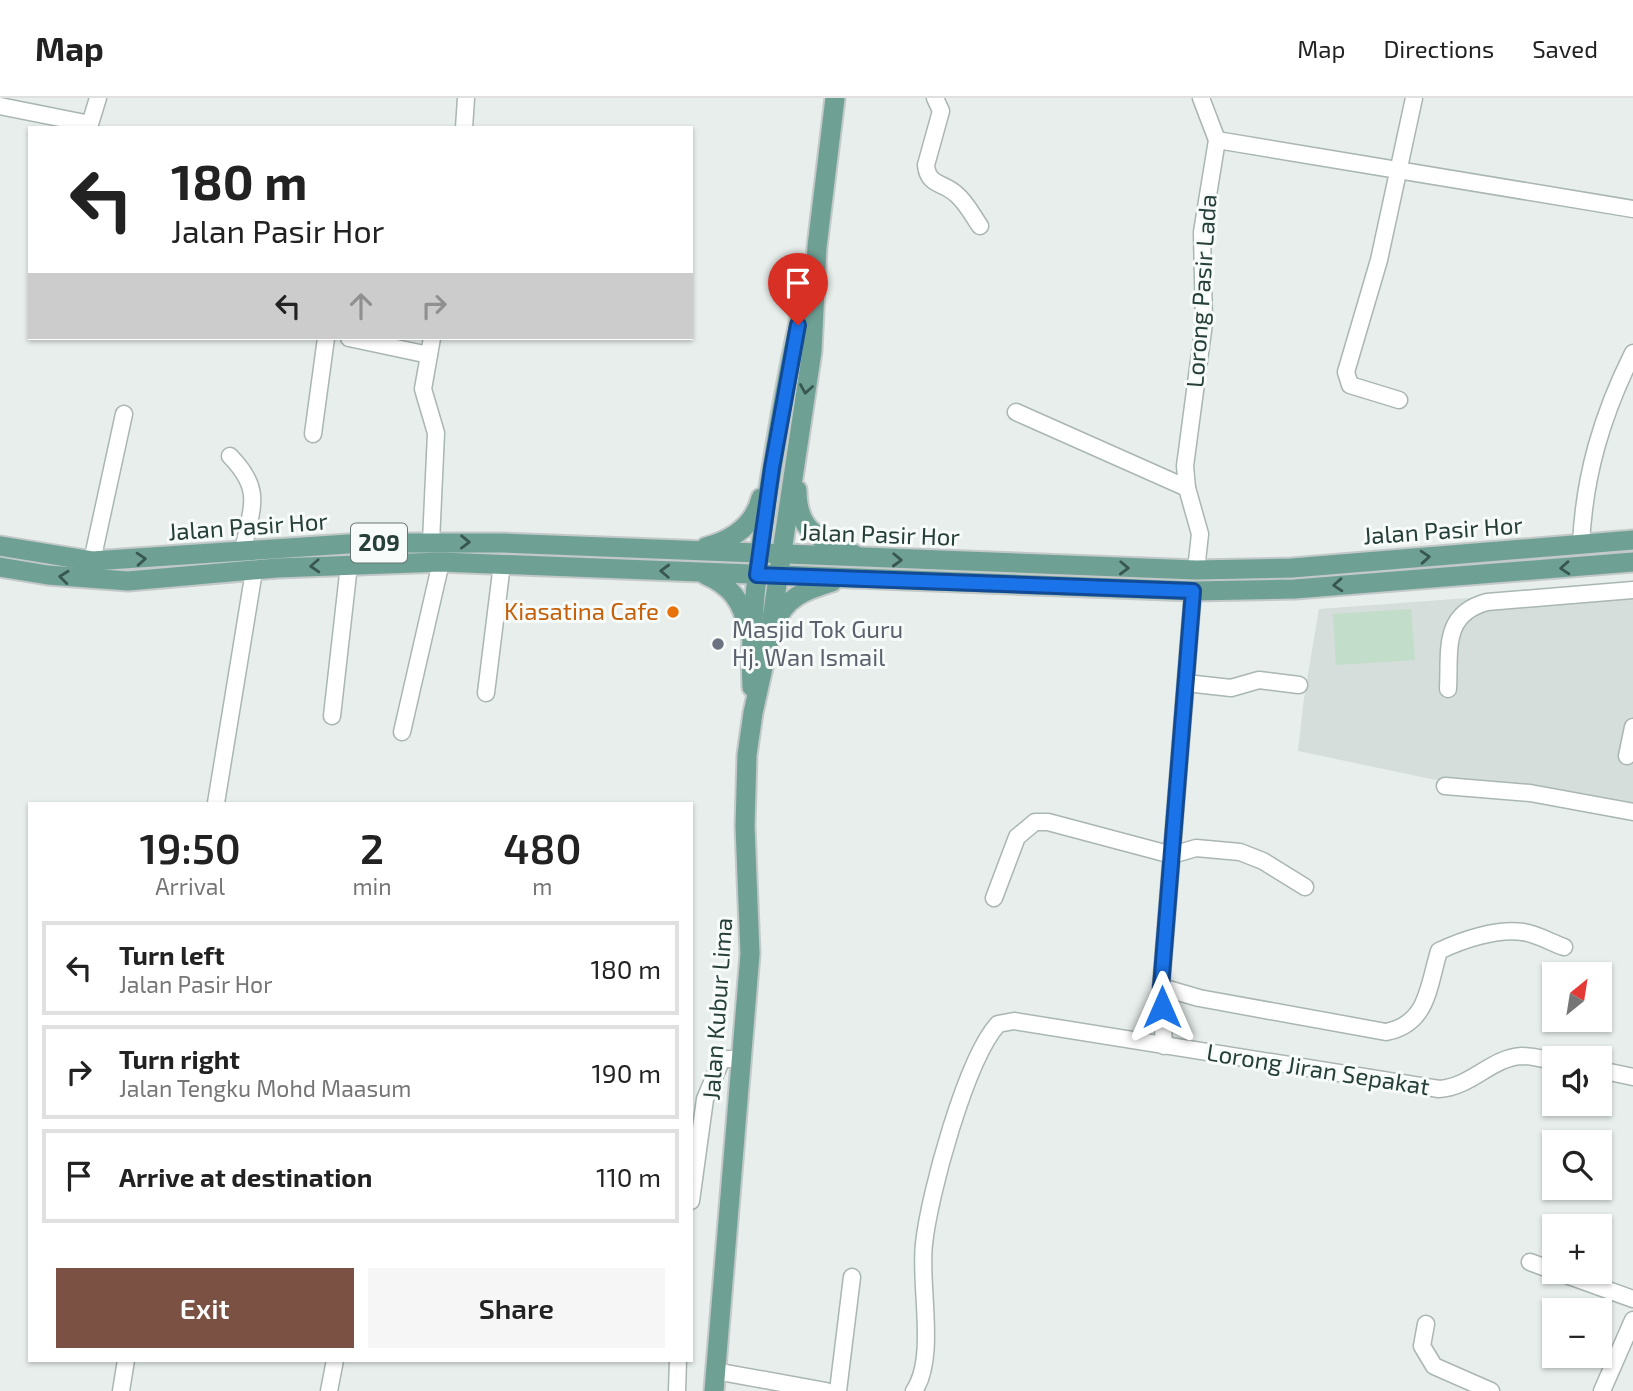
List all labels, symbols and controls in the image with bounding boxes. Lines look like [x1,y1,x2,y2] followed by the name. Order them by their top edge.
[35,28,104,68] text: Map
[1297,34,1345,63] text: Map
[1383,34,1494,63] text: Directions
[1532,34,1598,63] text: Saved
[171,151,307,210] text: 180 m
[56,154,147,245] icon: left
[1179,193,1222,389] street label: Lorong Pasir Lada
[171,211,384,249] text: Jalan Pasir Hor
[768,253,828,325] pin
[779,264,817,302] icon: arrive
[269,287,307,325] icon: left
[342,287,380,325] icon: ahead
[415,287,453,325] icon: right
[799,383,814,395] one-way arrow
[167,505,329,546] street label: Jalan Pasir Hor
[1362,509,1524,550] street label: Jalan Pasir Hor
[800,516,961,551] street label: Jalan Pasir Hor
[351,524,407,562] road number: 209
[461,534,471,550] one-way arrow
[1419,550,1430,565] one-way arrow
[135,552,146,567] one-way arrow
[892,553,903,568] one-way arrow
[309,559,320,574] one-way arrow
[1119,560,1130,575] one-way arrow
[1559,560,1570,575] one-way arrow
[659,563,670,578] one-way arrow
[58,569,70,584] one-way arrow
[1332,577,1343,592] one-way arrow
[504,596,659,625] place label: Kiasatina Cafe
[665,604,681,620] marker: Kiasatina Cafe
[732,614,903,671] place label: Masjid Tok Guru Hj. Wan Ismail
[710,636,726,652] marker: Masjid Tok Guru Hj. Wan Ismail
[140,822,241,872] text: 19:50
[360,822,384,872] text: 2
[503,822,581,872] text: 480
[155,872,225,900] text: Arrival
[352,872,392,900] text: min
[532,872,552,900] text: m
[696,917,737,1101] street label: Jalan Kubur Lima
[119,939,225,970] text: Turn left
[60,949,98,987] icon: left
[591,953,661,984] text: 180 m
[1542,962,1612,1032] north arrow
[1542,962,1612,1368] map controls
[119,970,272,998] text: Jalan Pasir Hor
[1125,970,1199,1044] position arrow
[1205,1037,1432,1100] street label: Lorong Jiran Sepakat
[119,1043,240,1074] text: Turn right
[1542,1046,1612,1116] button: sound
[60,1053,98,1091] icon: right
[592,1057,661,1088] text: 190 m
[119,1074,411,1102] text: Jalan Tengku Mohd Maasum
[1542,1130,1612,1200] button: search
[60,1157,98,1195] icon: arrive
[119,1161,372,1192] text: Arrive at destination
[596,1161,661,1192] text: 110 m
[1542,1214,1612,1284] button: +
[56,1268,354,1348] button: Exit
[368,1268,665,1348] button: Share
[1542,1298,1612,1368] button: −

